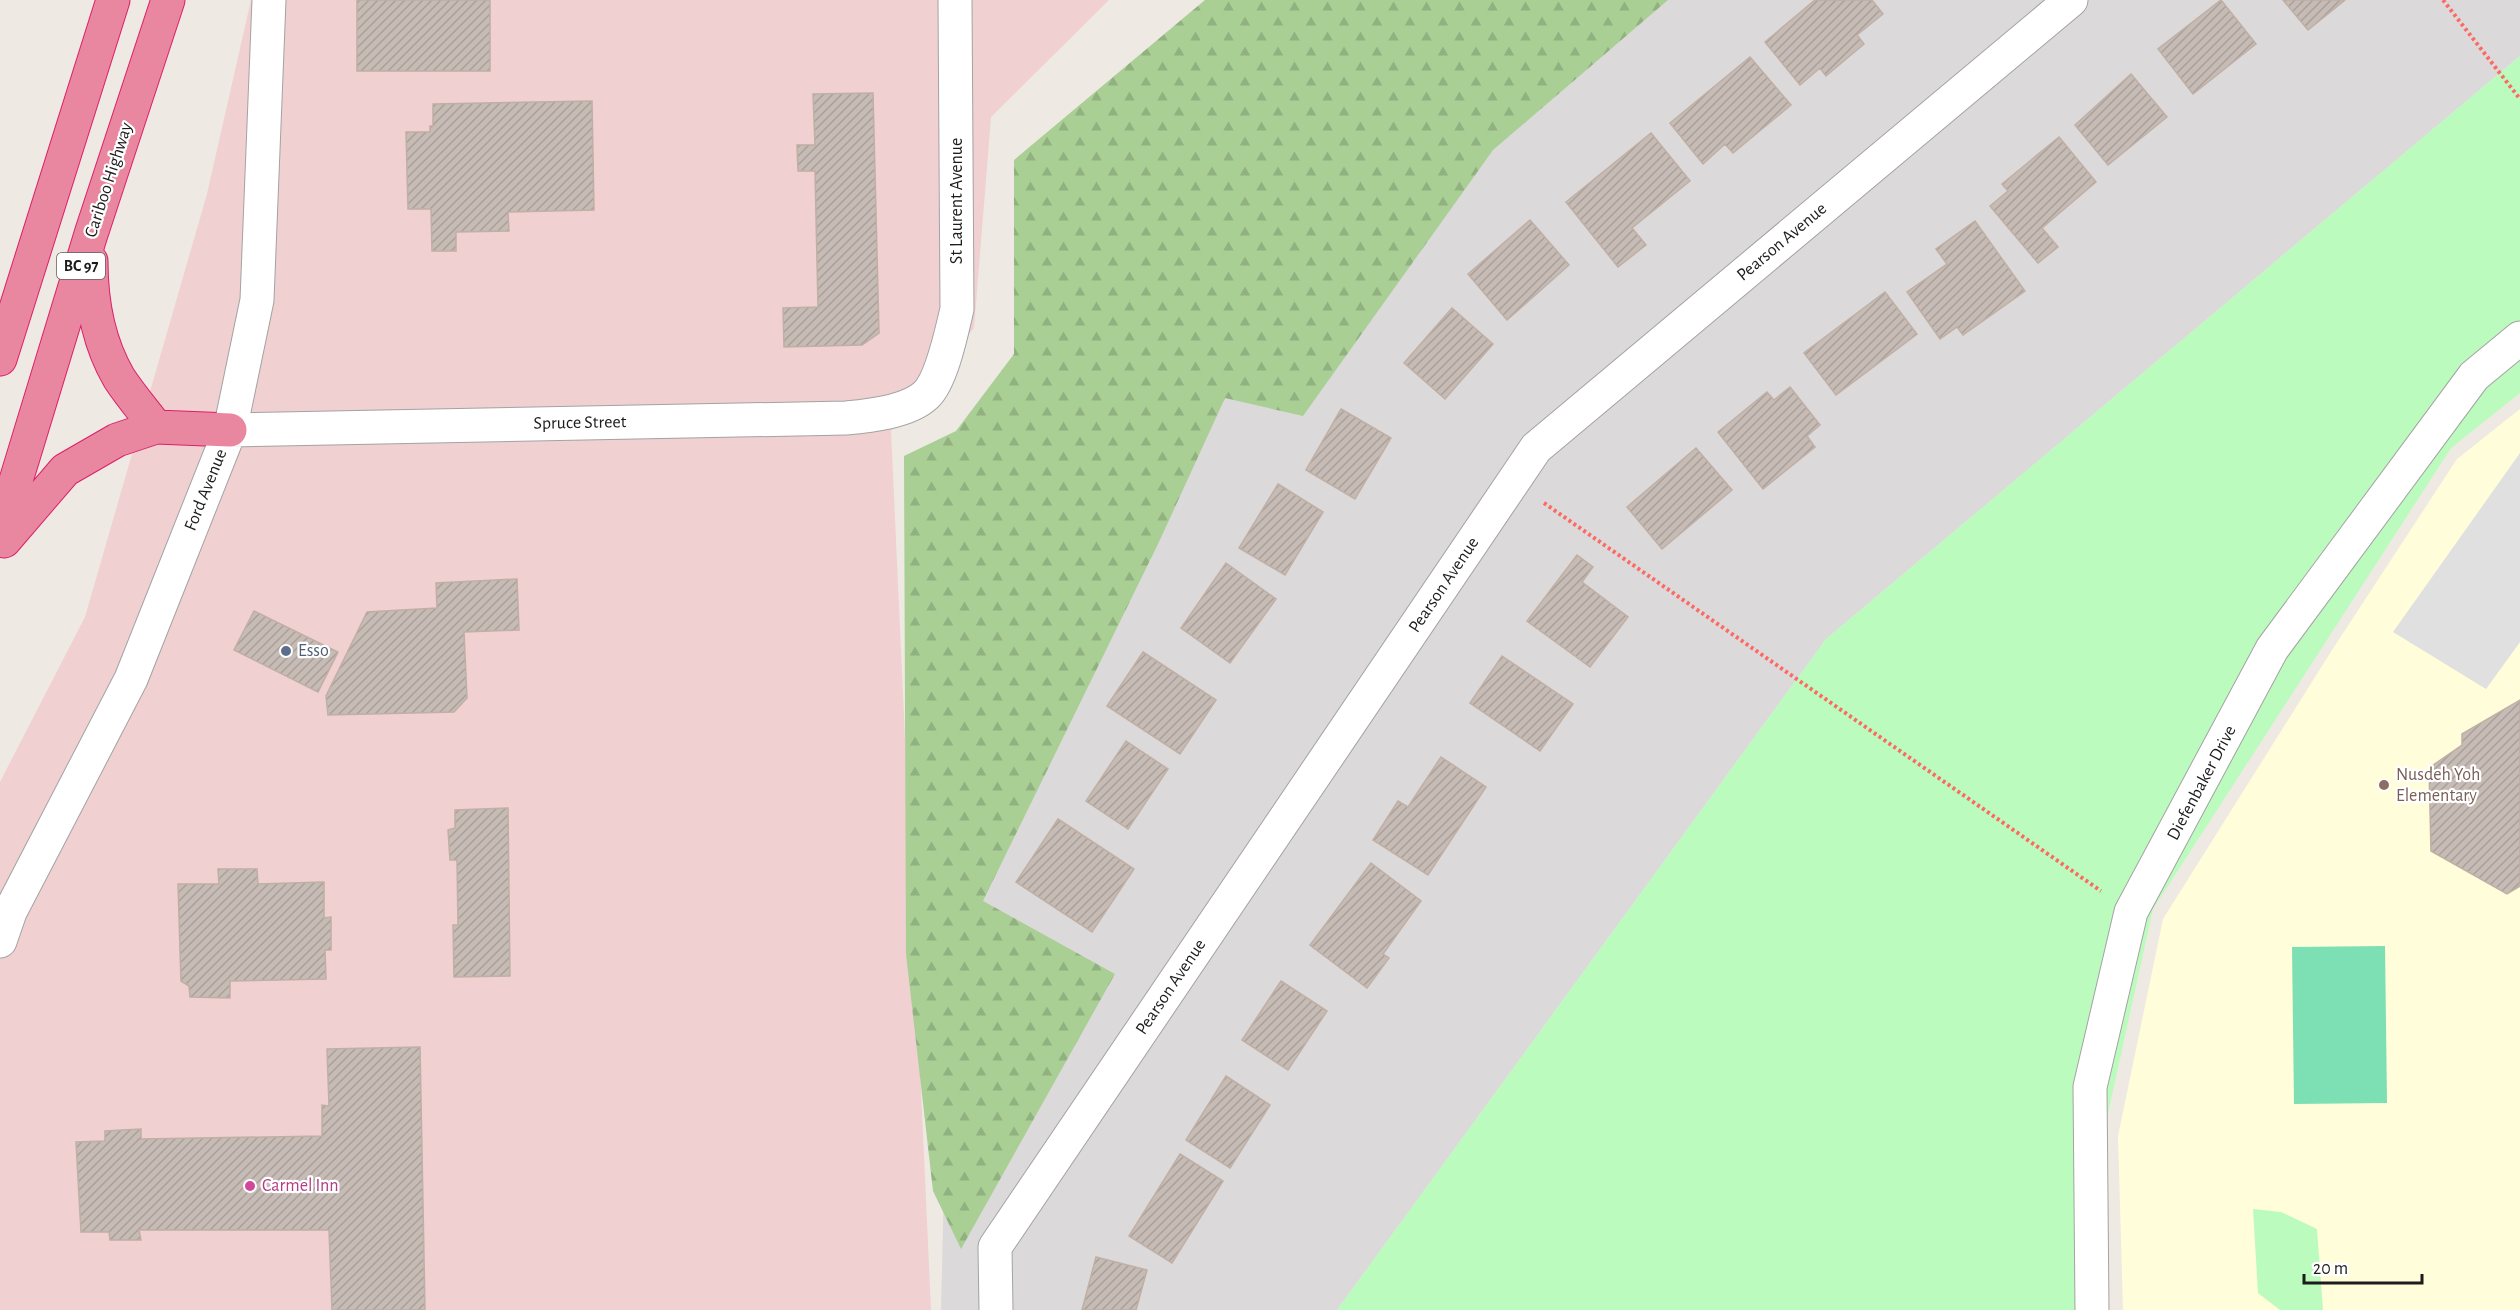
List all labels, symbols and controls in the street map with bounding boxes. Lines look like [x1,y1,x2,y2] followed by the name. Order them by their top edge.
[82,120,136,240] street label: Cariboo Highway
[948,138,966,264] street label: St Laurent Avenue
[1734,199,1830,285] street label: Pearson Avenue
[57,253,105,279] road number: BC 97
[533,413,627,433] street label: Spruce Street
[181,447,231,533] street label: Ford Avenue
[1406,534,1482,636] street label: Pearson Avenue
[298,642,329,660] place label: Esso
[279,644,293,658] marker: Esso
[2164,723,2240,843] street label: Diefenbaker Drive
[2396,766,2480,805] place label: Nusdeh Yoh Elementary
[2377,778,2391,792] marker: Nusdeh Yoh Elementary
[1133,936,1209,1038] street label: Pearson Avenue
[262,1177,338,1195] place label: Carmel Inn
[243,1179,257,1193] marker: Carmel Inn
[2304,1247,2422,1285] scale bar
[2313,1260,2348,1278] text: 20 m

